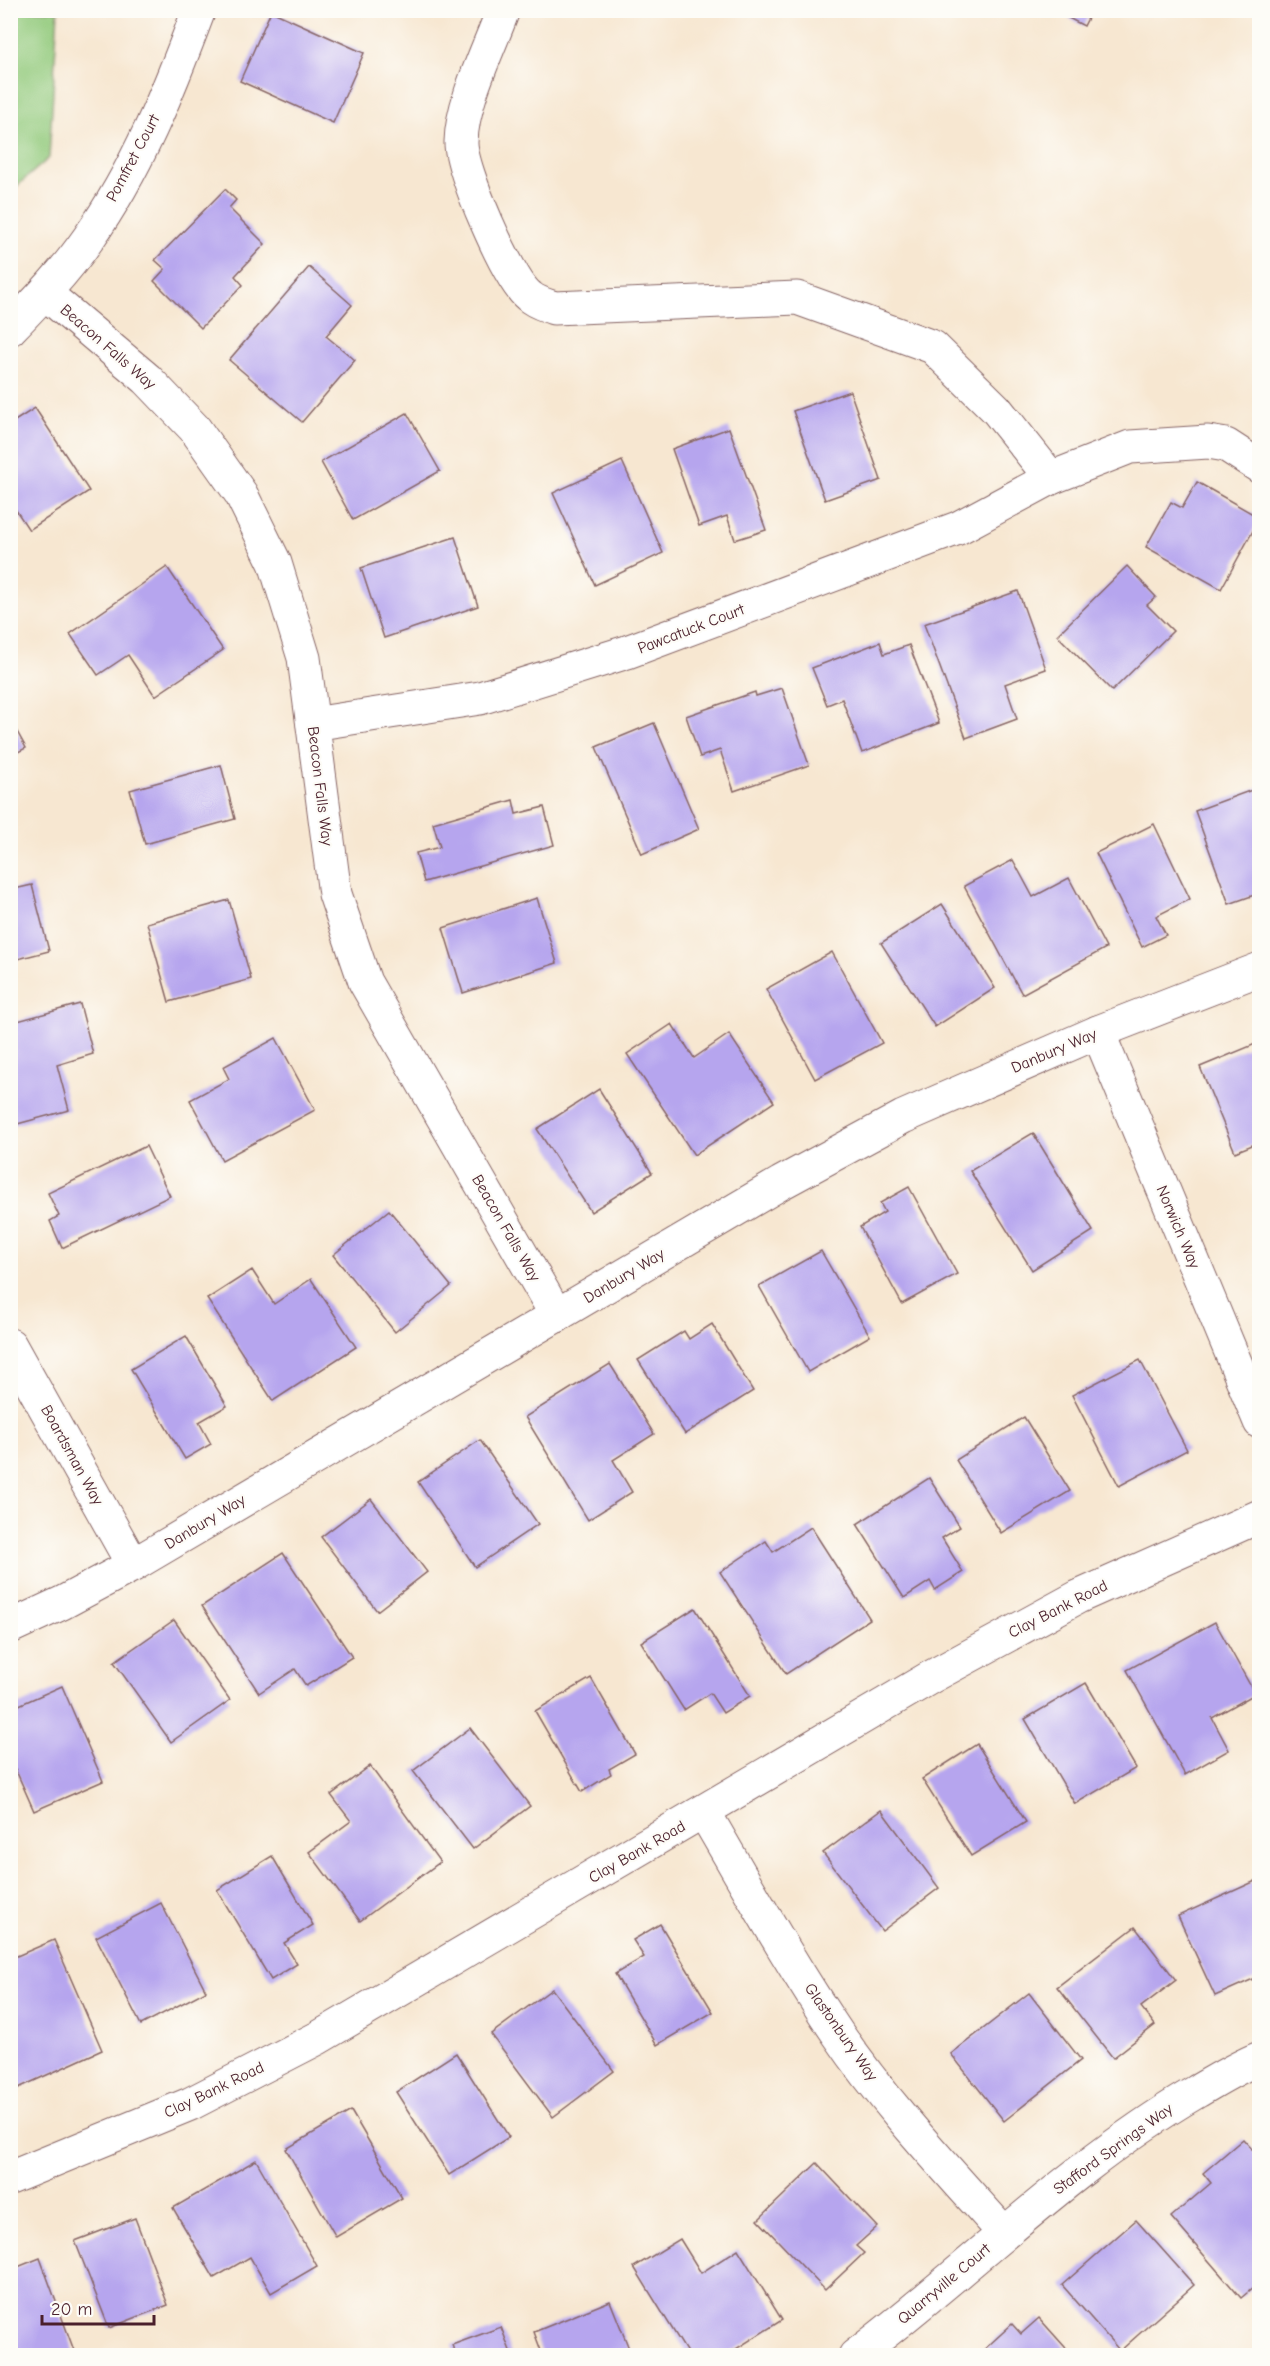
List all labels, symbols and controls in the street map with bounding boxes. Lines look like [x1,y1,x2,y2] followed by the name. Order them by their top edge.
[103,111,164,205] street label: Pomfret Court
[57,301,160,394] street label: Beacon Falls Way
[635,600,747,658] street label: Pawcatuck Court
[304,725,336,848] street label: Beacon Falls Way
[1009,1025,1100,1077] street label: Danbury Way
[468,1171,544,1285] street label: Beacon Falls Way
[1152,1183,1204,1272] street label: Norwich Way
[580,1244,668,1307] street label: Danbury Way
[37,1402,107,1509] street label: Boardsman Way
[161,1490,249,1553] street label: Danbury Way
[1005,1576,1111,1642] street label: Clay Bank Road
[585,1817,689,1887] street label: Clay Bank Road
[801,1980,882,2085] street label: Glastonbury Way
[161,2058,267,2122] street label: Clay Bank Road
[1050,2099,1177,2198] street label: Stafford Springs Way
[894,2240,994,2328] street label: Quarryville Court
[42,2288,154,2326] scale bar
[51,2299,92,2320] text: 20 m

